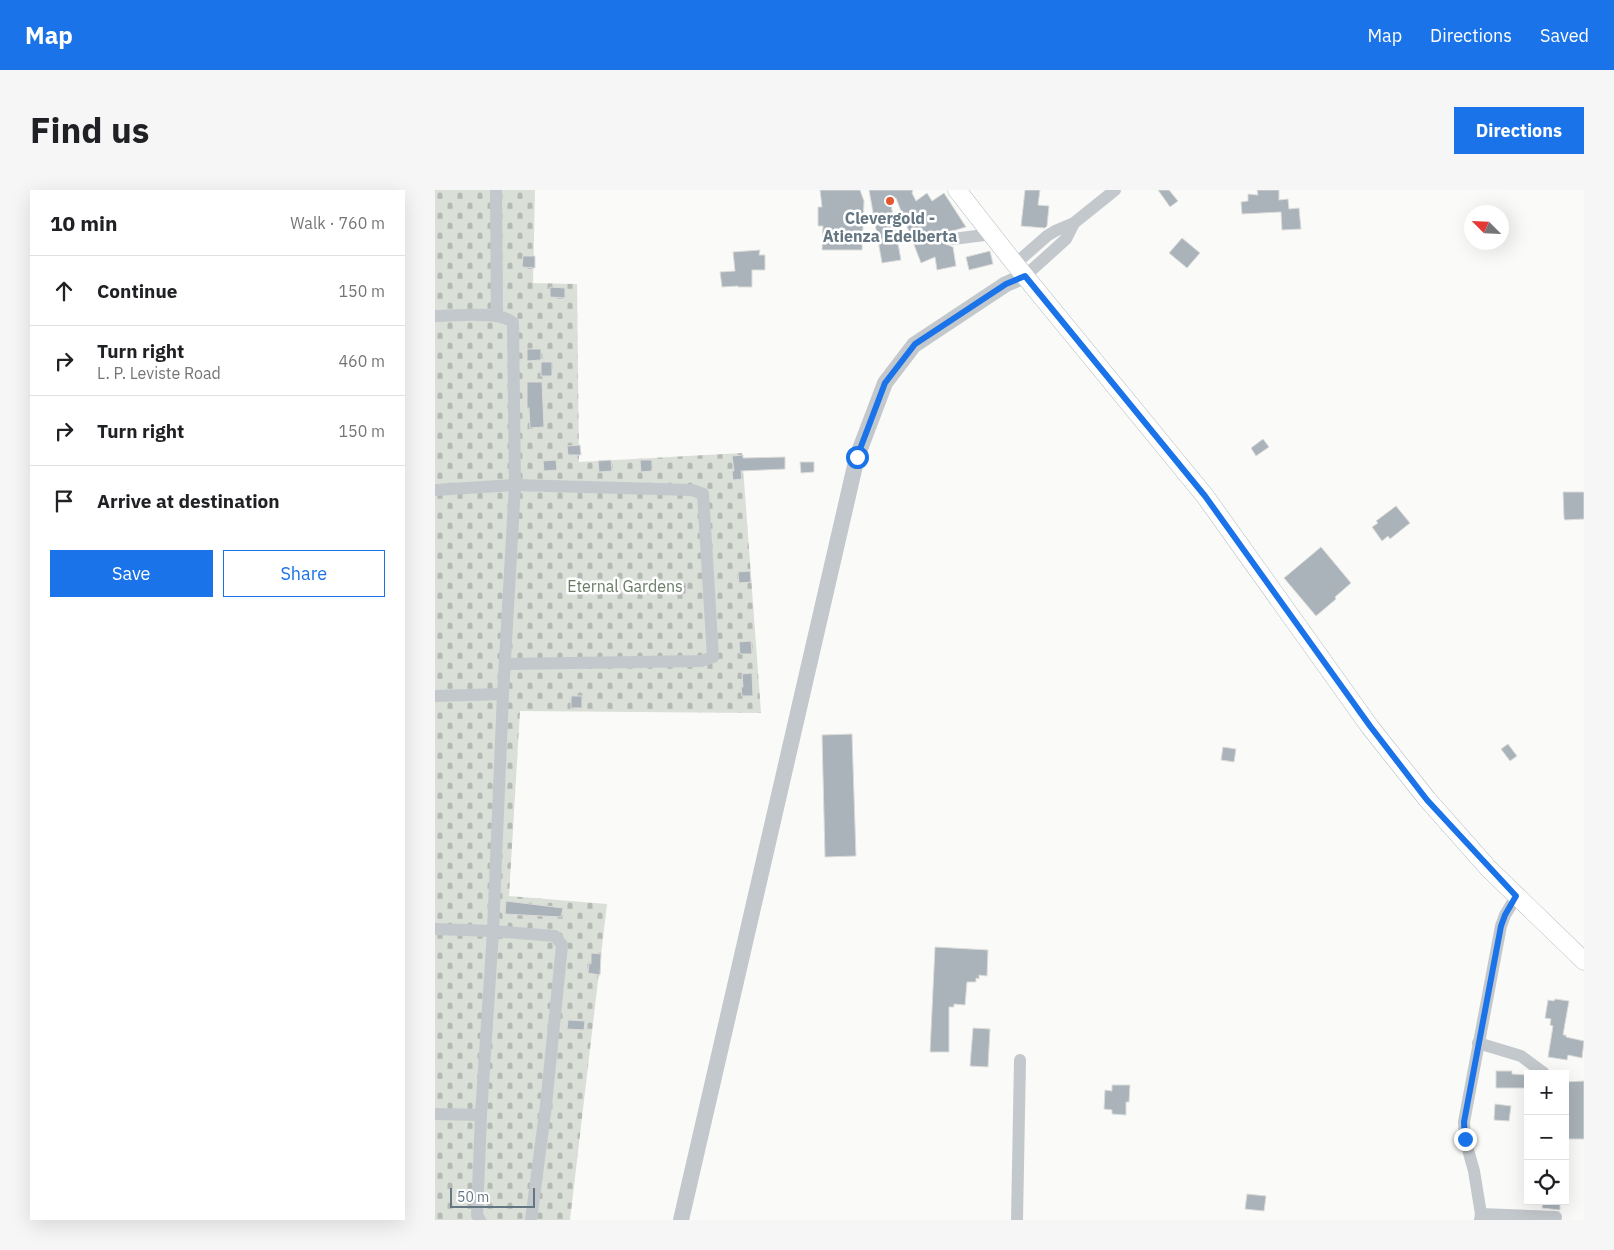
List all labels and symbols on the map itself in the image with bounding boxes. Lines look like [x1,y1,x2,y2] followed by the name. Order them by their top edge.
[884,195,896,207] marker: Clevergold - Atienza Edelberta
[1464,205,1509,250] north arrow
[823,208,957,246] place label: Clevergold - Atienza Edelberta
[846,446,869,469] route start
[567,576,683,596] park label: Eternal Gardens
[1454,1128,1477,1151] route end
[450,1185,535,1208] scale bar

